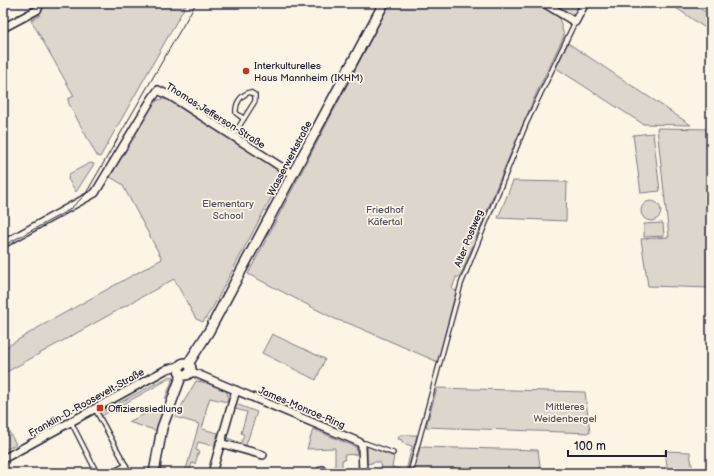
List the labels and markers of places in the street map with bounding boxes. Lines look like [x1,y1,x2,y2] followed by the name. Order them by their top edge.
[254,60,364,84] place label: Interkulturelles Haus Mannheim (IKHM)
[241,66,251,76] marker: Interkulturelles Haus Mannheim (IKHM)
[95,403,105,413] marker: Offizierssiedlung
[108,403,183,415] place label: Offizierssiedlung

